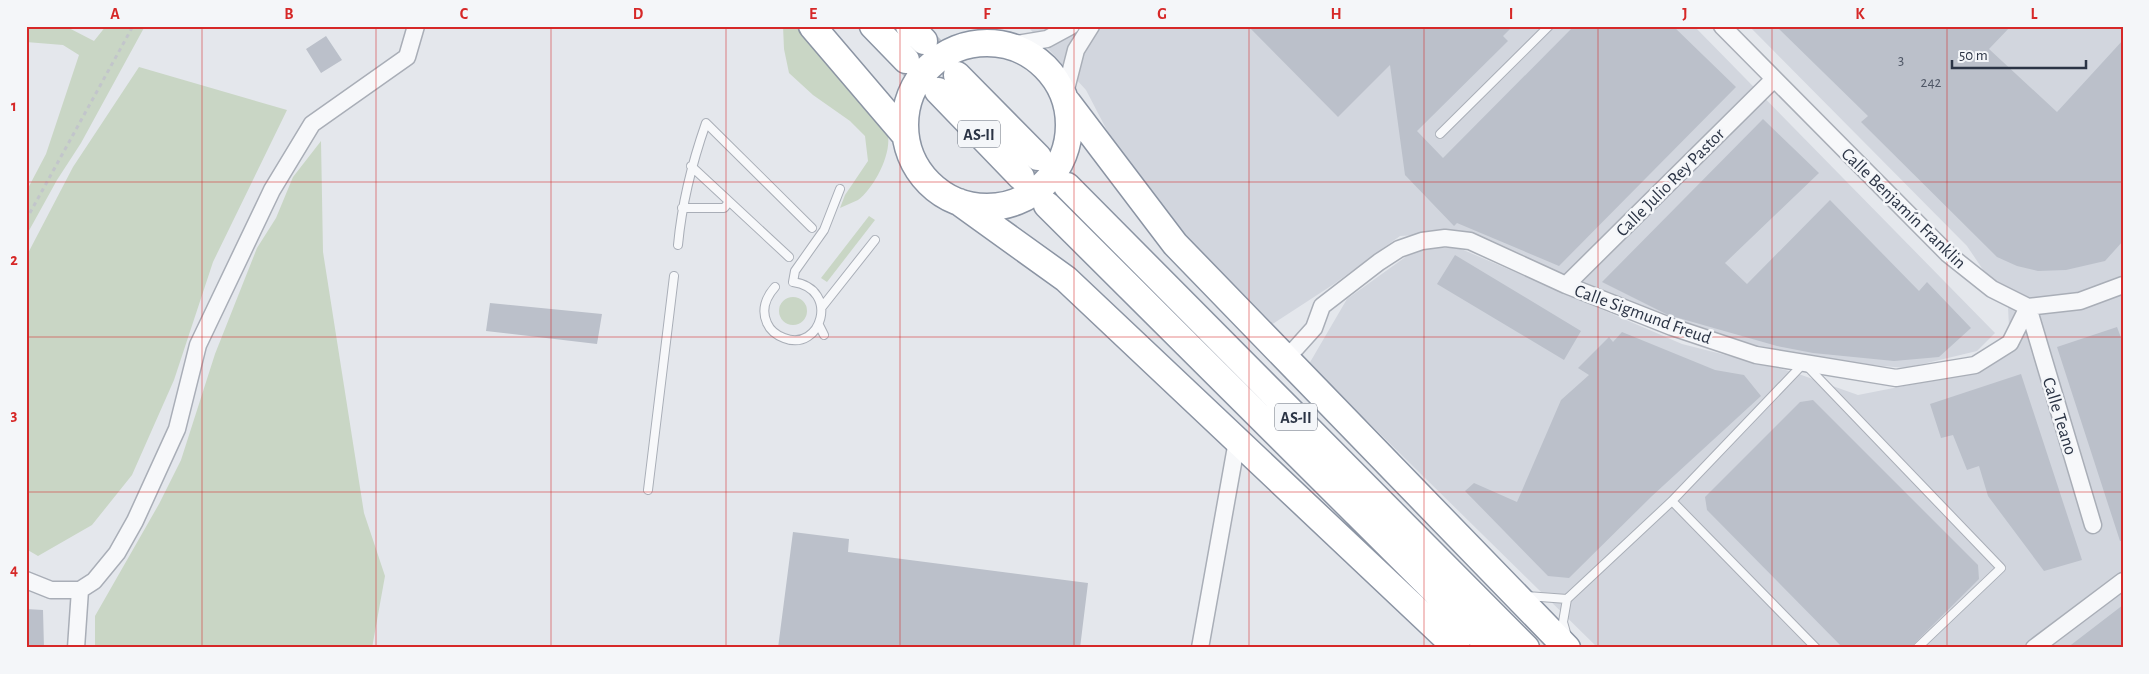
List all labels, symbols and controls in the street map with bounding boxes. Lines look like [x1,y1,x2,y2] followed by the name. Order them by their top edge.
[110,6,120,22] text: A
[284,6,294,22] text: B
[460,6,469,22] text: C
[633,6,644,22] text: D
[809,6,817,22] text: E
[983,6,991,22] text: F
[1157,6,1167,22] text: G
[1330,6,1342,22] text: H
[1509,6,1513,22] text: I
[1682,6,1688,22] text: J
[1855,6,1865,22] text: K
[2031,6,2038,22] text: L
[1952,38,2085,70] scale bar
[1959,48,1988,63] text: 50 m
[1898,53,1904,68] house number: 3
[1921,75,1942,90] house number: 242
[11,98,17,114] text: 1
[958,120,1000,148] road number: AS-II
[1613,125,1729,240] street label: Calle Julio Rey Pastor
[1838,145,1969,273] street label: Calle Benjamín Franklin
[10,252,18,268] text: 2
[1572,282,1713,348] street label: Calle Sigmund Freud
[2039,375,2079,457] street label: Calle Teano
[1275,404,1317,431] road number: AS-II
[11,407,18,423] text: 3
[10,562,18,578] text: 4

